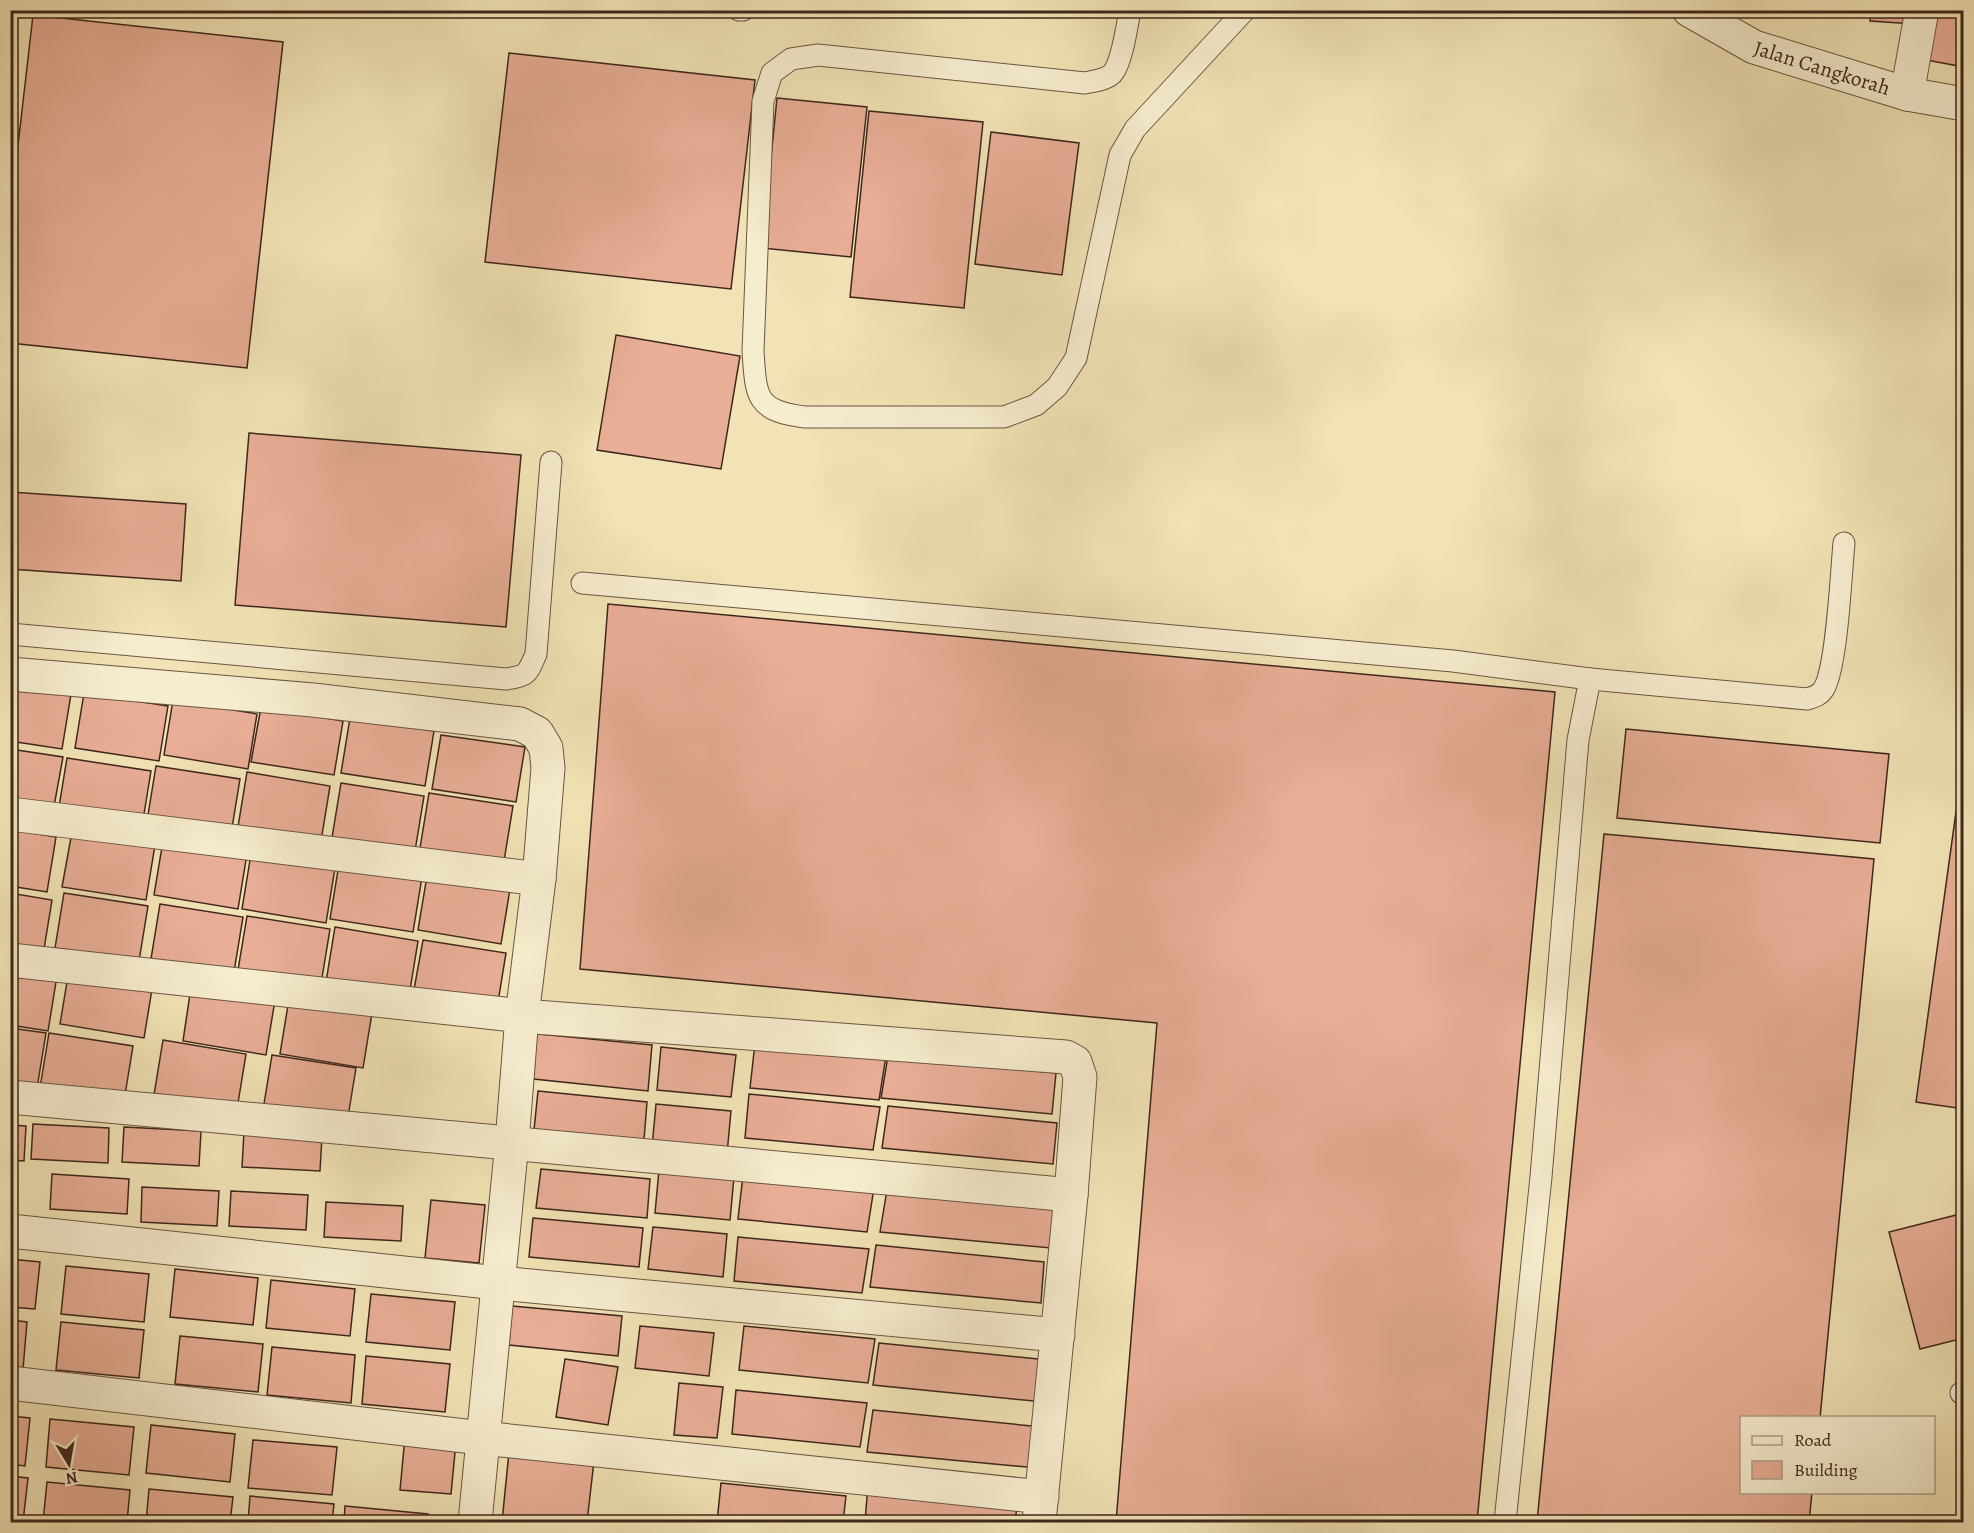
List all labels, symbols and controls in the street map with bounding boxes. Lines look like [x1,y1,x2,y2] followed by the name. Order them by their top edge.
[1751,34,1894,102] street label: Jalan Cangkorah
[1740,1416,1935,1494] legend
[1794,1428,1832,1452] text: Road
[39,1434,99,1494] north arrow
[1794,1458,1858,1482] text: Building
[64,1466,79,1490] text: N

